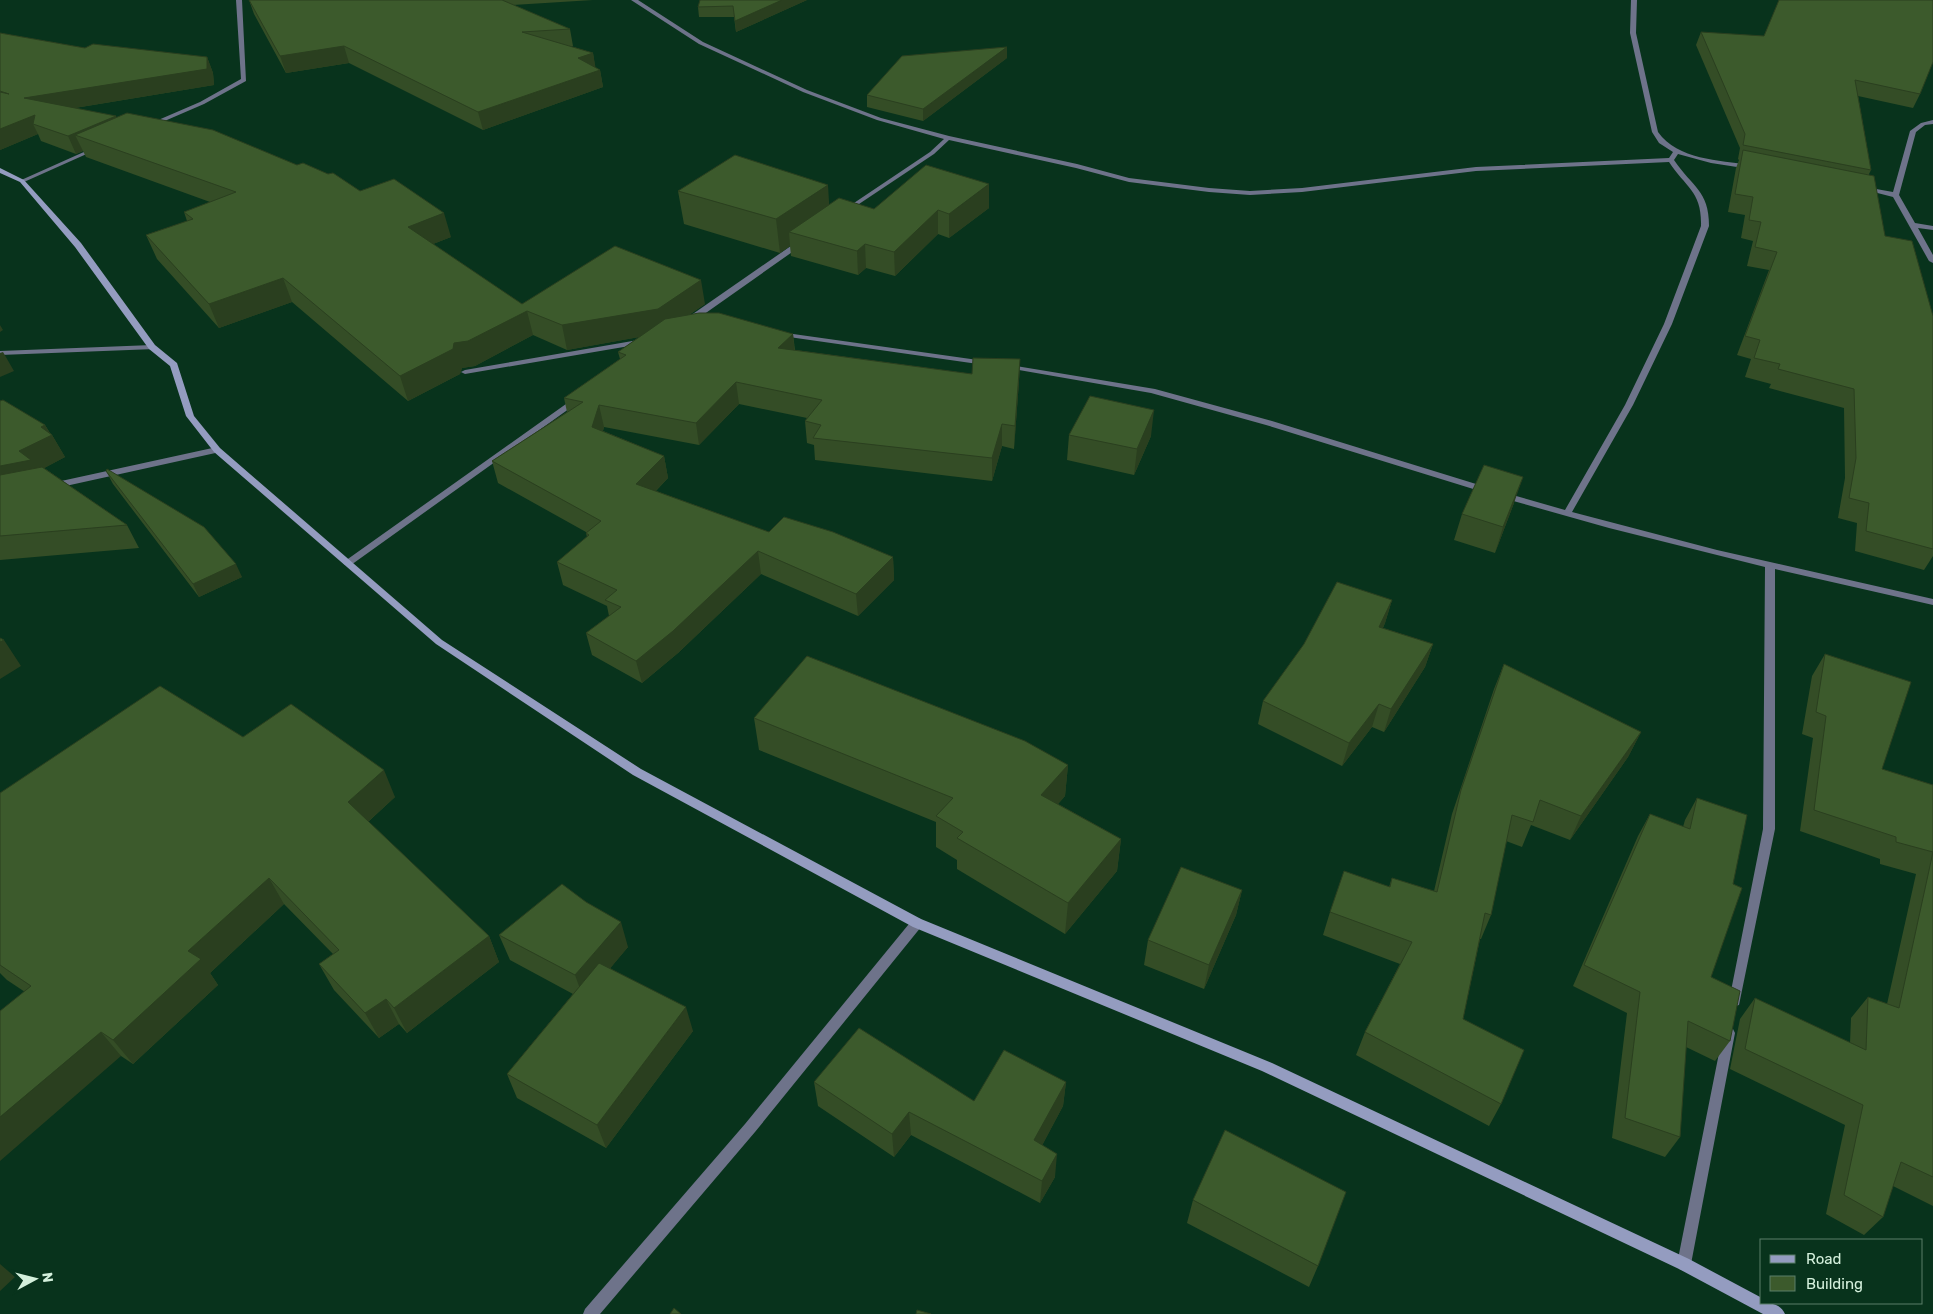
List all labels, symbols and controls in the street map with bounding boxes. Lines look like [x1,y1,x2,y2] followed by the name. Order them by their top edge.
[1760,1239,1923,1304] legend
[1806,1250,1842,1268] text: Road
[10,1254,60,1304] north arrow
[38,1271,56,1284] text: N
[1806,1275,1863,1293] text: Building

